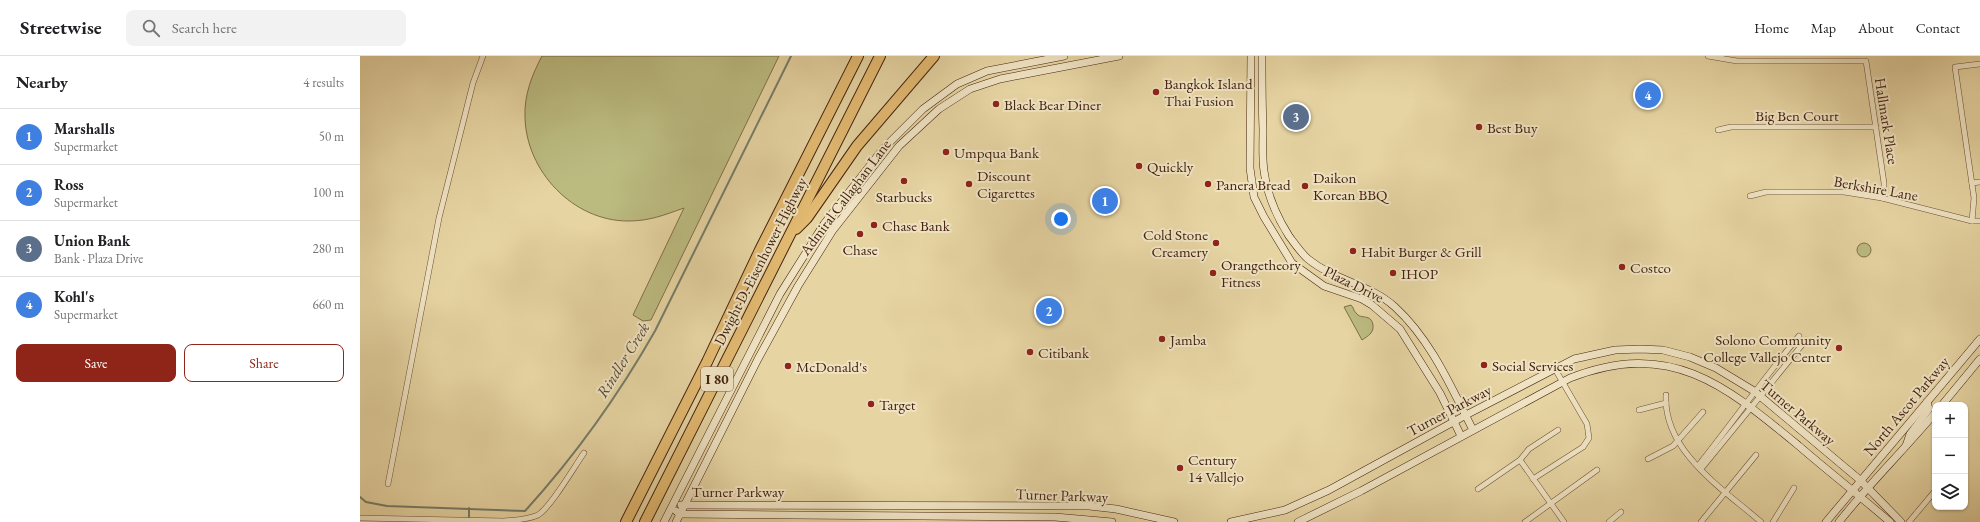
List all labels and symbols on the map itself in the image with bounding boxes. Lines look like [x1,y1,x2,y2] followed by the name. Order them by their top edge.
[1164,74,1253,110] place label: Bangkok Island Thai Fusion
[1871,76,1903,166] street label: Hallmark Place
[1635,80,1661,110] pin: 4
[1151,87,1161,97] marker: Bangkok Island Thai Fusion
[1004,95,1101,114] place label: Black Bear Diner
[991,99,1001,109] marker: Black Bear Diner
[1283,102,1309,132] pin: 3
[1755,106,1839,125] street label: Big Ben Court
[1487,118,1538,137] place label: Best Buy
[1474,122,1484,132] marker: Best Buy
[795,135,895,260] street label: Admiral Callaghan Lane
[954,143,1040,162] place label: Umpqua Bank
[941,147,951,157] marker: Umpqua Bank
[1147,157,1194,176] place label: Quickly
[1134,161,1144,171] marker: Quickly
[977,166,1035,202] place label: Discount Cigarettes
[1313,168,1390,204] place label: Daikon Korean BBQ
[1832,171,1920,205] street label: Berkshire Lane
[709,173,811,348] street label: Dwight D. Eisenhower Highway
[1216,175,1291,194] place label: Panera Bread
[899,176,909,186] marker: Starbucks
[964,179,974,189] marker: Discount Cigarettes
[1203,179,1213,189] marker: Panera Bread
[1300,181,1310,191] marker: Daikon Korean BBQ
[1092,186,1118,216] pin: 1
[876,187,932,206] place label: Starbucks
[1051,209,1071,229] your location
[882,216,951,235] place label: Chase Bank
[869,220,879,230] marker: Chase Bank
[1143,225,1208,261] place label: Cold Stone Creamery
[855,229,865,239] marker: Chase
[1211,238,1221,248] marker: Cold Stone Creamery
[842,240,878,259] place label: Chase
[1361,242,1482,261] place label: Habit Burger & Grill
[1348,246,1358,256] marker: Habit Burger & Grill
[1221,255,1301,291] place label: Orangetheory Fitness
[1630,258,1671,277] place label: Costco
[1321,261,1387,307] street label: Plaza Drive
[1617,262,1627,272] marker: Costco
[1401,264,1438,283] place label: IHOP
[1208,268,1218,278] marker: Orangetheory Fitness
[1388,268,1398,278] marker: IHOP
[1036,296,1062,326] pin: 2
[592,318,655,402] water label: Rindler Creek
[1168,330,1206,349] place label: Jamba
[1703,330,1831,366] place label: Solono Community College Vallejo Center
[1157,334,1167,344] marker: Jamba
[1038,343,1090,362] place label: Citibank
[1834,343,1844,353] marker: Solono Community College Vallejo Center
[1025,347,1035,357] marker: Citibank
[1859,352,1953,460] street label: North Ascot Parkway
[1492,356,1574,375] place label: Social Services
[796,357,867,376] place label: McDonald's
[1479,360,1489,370] marker: Social Services
[783,361,793,371] marker: McDonald's
[701,367,733,391] road number: I 80
[1756,375,1840,449] street label: Turner Parkway
[1404,380,1495,440] street label: Turner Parkway
[879,395,916,414] place label: Target
[866,399,876,409] marker: Target
[1188,450,1244,486] place label: Century 14 Vallejo
[1175,463,1185,473] marker: Century 14 Vallejo
[692,482,785,501] street label: Turner Parkway
[1015,484,1109,506] street label: Turner Parkway

